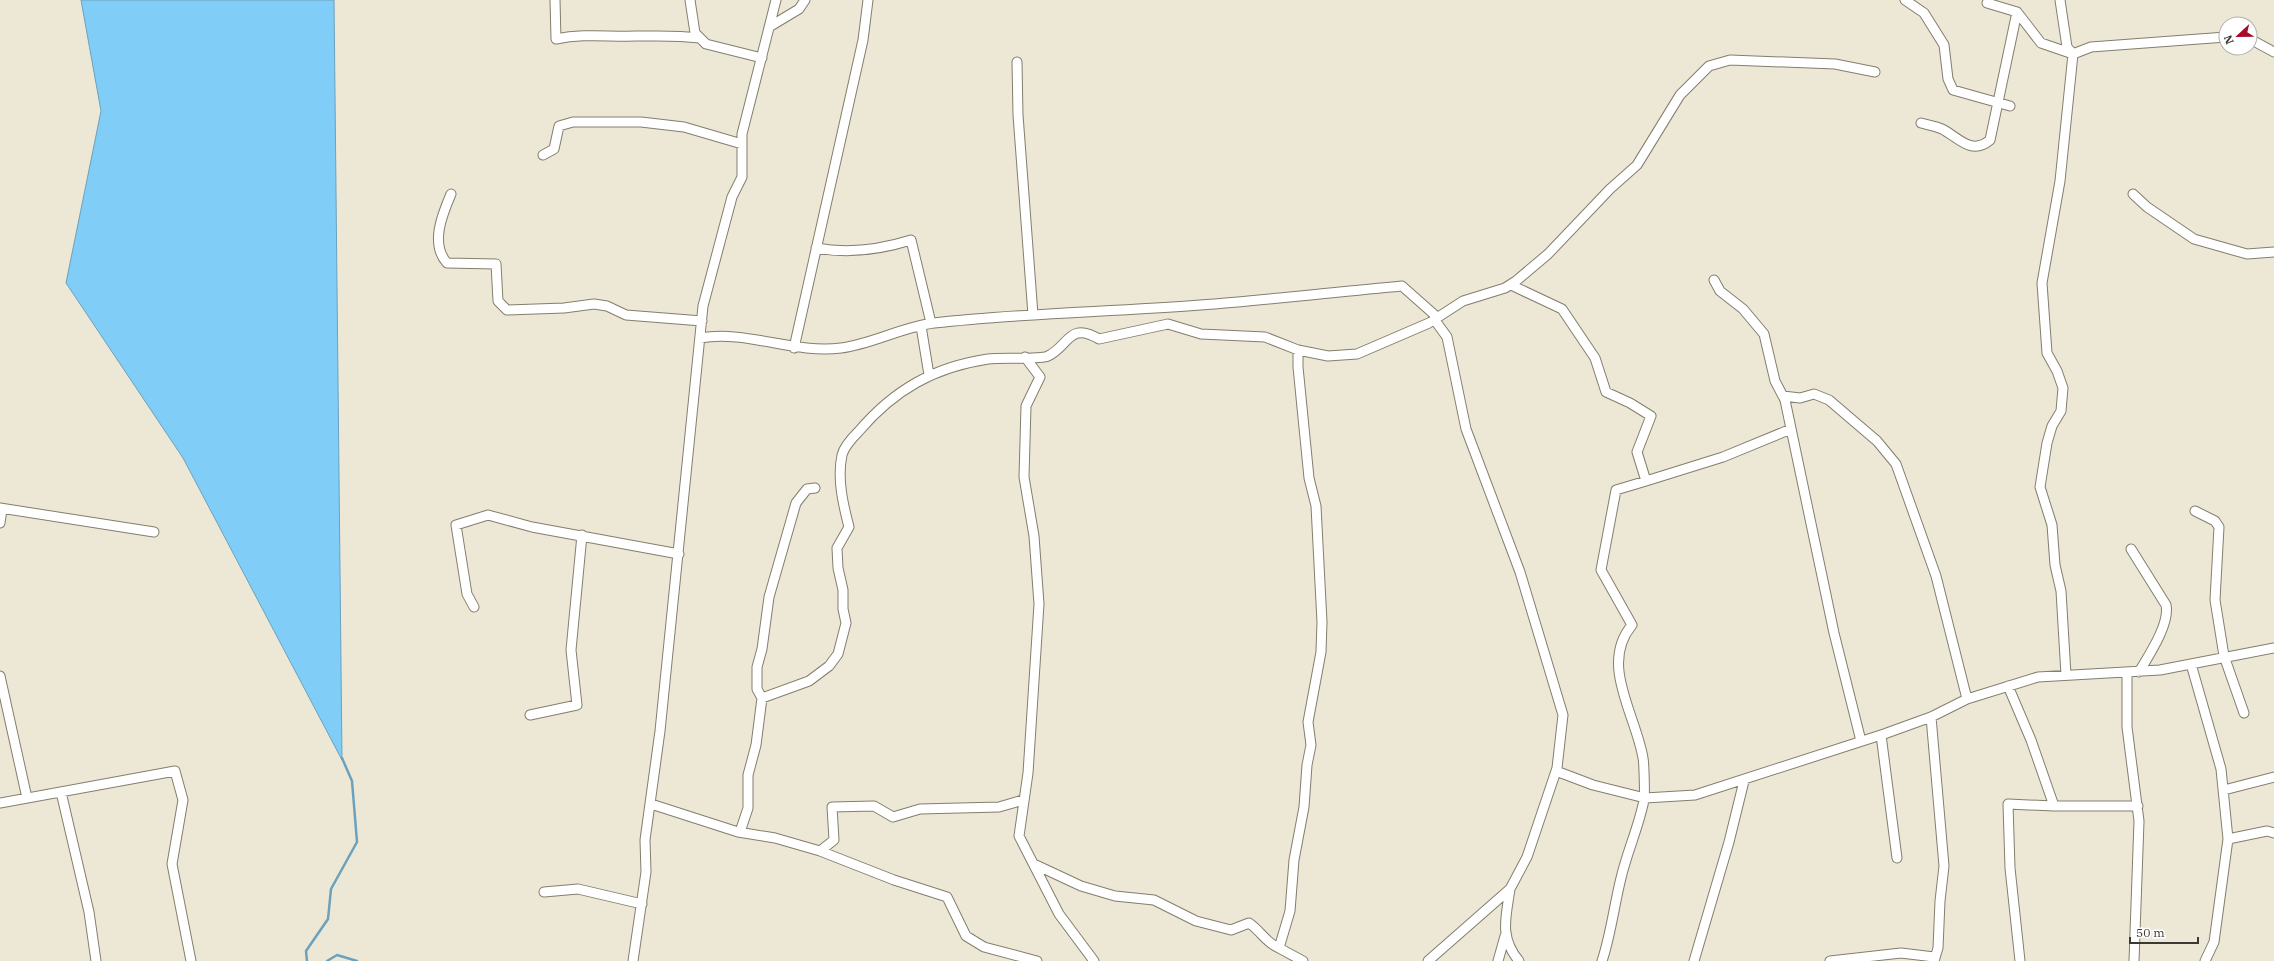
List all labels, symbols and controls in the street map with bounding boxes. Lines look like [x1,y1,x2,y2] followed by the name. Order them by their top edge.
[2218,16,2258,56] north arrow
[2220,33,2237,46] text: N
[2130,919,2198,945] scale bar
[2136,925,2165,940] text: 50 m

